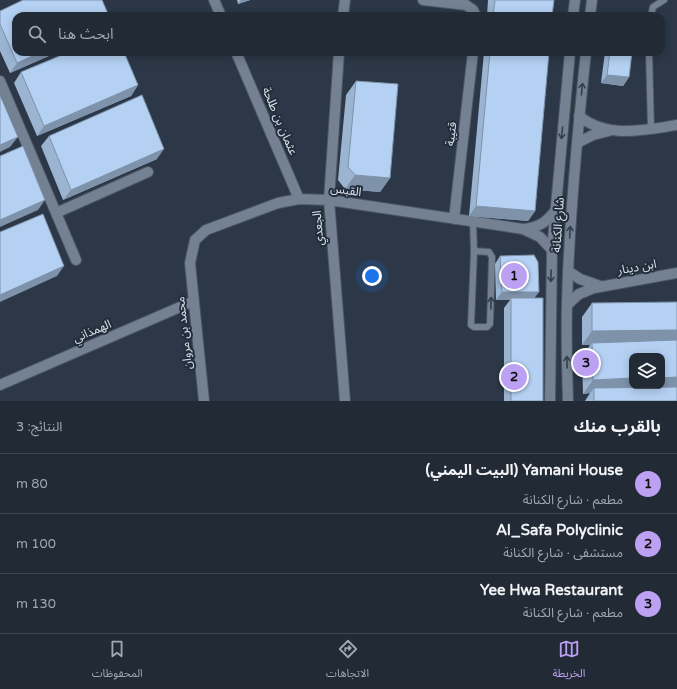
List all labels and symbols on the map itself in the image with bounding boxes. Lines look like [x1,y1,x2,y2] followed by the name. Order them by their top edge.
[579,83,586,96] one-way arrow
[259,85,301,157] street label: عثمان بن طلحة
[443,121,459,147] street label: قتيبة
[558,126,565,139] one-way arrow
[330,181,363,199] street label: القبس
[549,197,569,253] street label: شارع الكنانة
[309,209,329,246] street label: الجعدي
[567,226,574,239] one-way arrow
[615,257,658,278] street label: ابن دينار
[501,261,527,291] pin: 1
[362,266,382,286] your location
[547,269,555,282] one-way arrow
[173,296,195,370] street label: محمد بن مروان
[487,297,495,310] one-way arrow
[71,317,115,348] street label: الهمذاني
[573,348,599,378] pin: 3
[563,356,571,369] one-way arrow
[501,362,527,392] pin: 2

